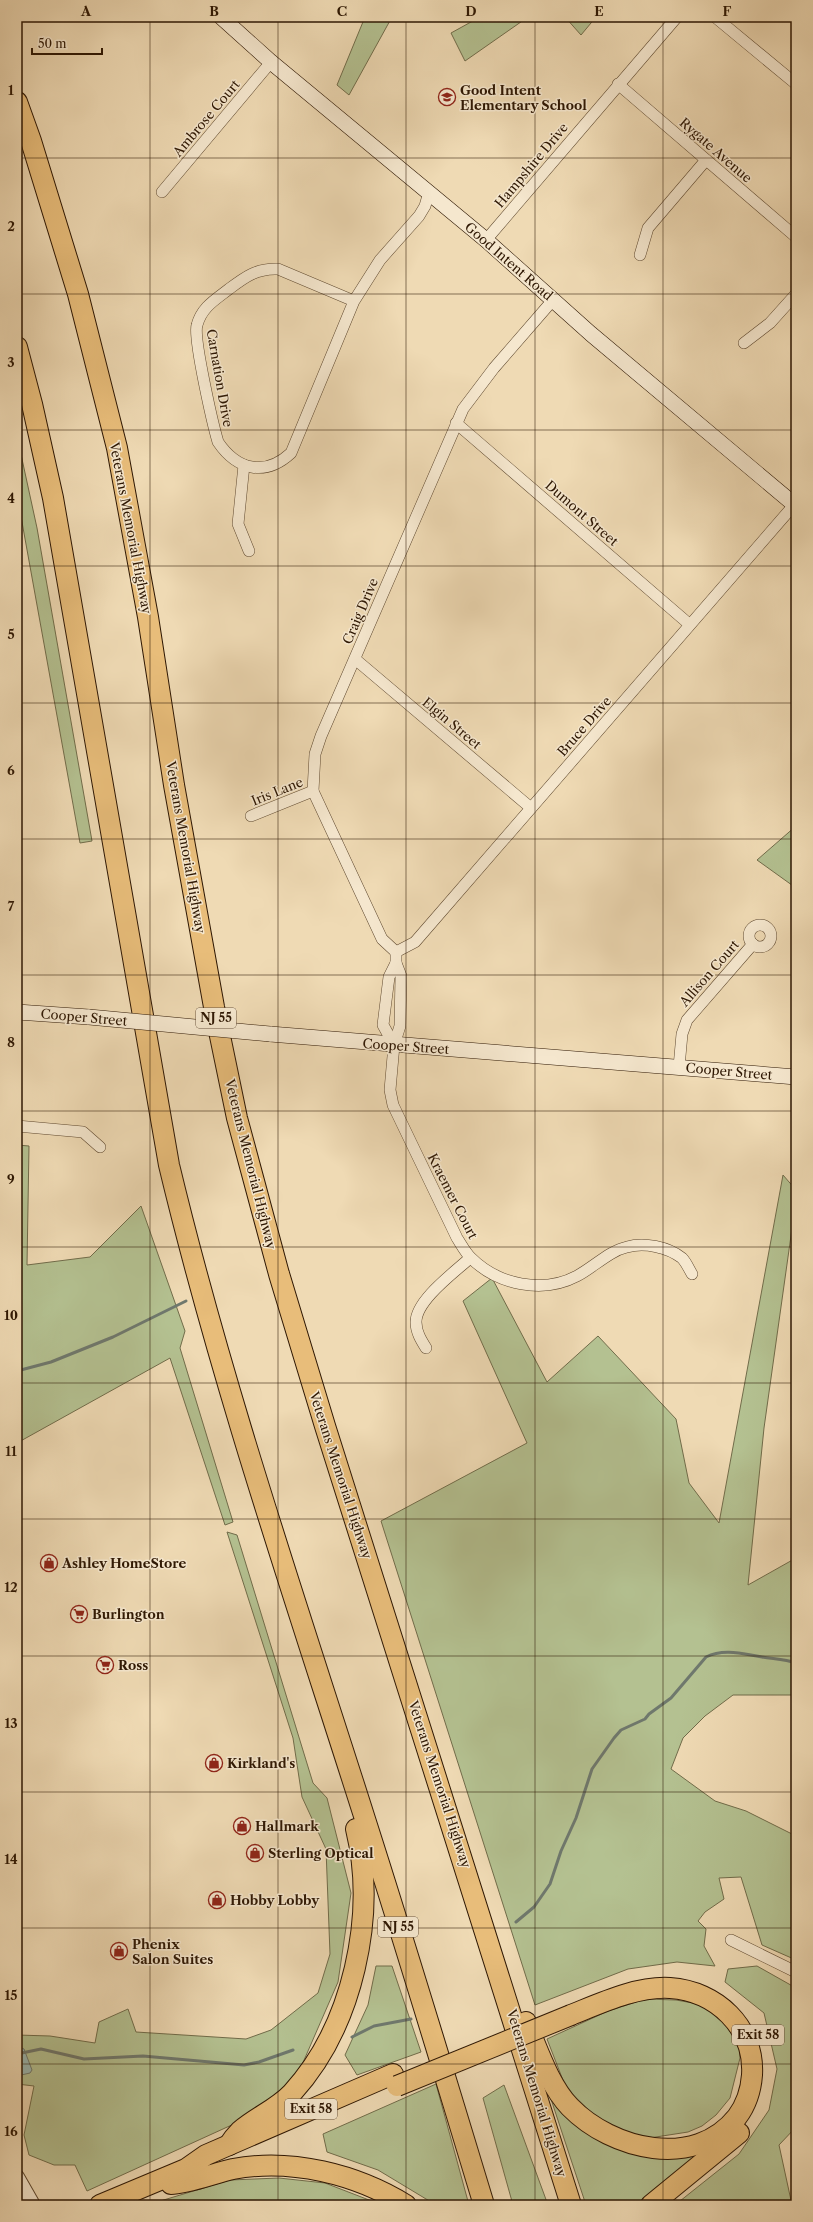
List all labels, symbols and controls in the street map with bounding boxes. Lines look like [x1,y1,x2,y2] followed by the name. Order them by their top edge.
[80,3,92,19] text: A
[209,3,219,19] text: B
[337,3,347,19] text: C
[465,3,477,19] text: D
[594,3,604,19] text: E
[723,3,732,19] text: F
[32,30,102,56] scale bar
[38,36,67,51] text: 50 m
[169,76,243,160] street label: Ambrose Court
[8,82,14,98] text: 1
[460,82,587,113] place label: Good Intent Elementary School
[437,87,457,107] school or university icon: Good Intent Elementary School
[677,114,755,186] street label: Rygate Avenue
[491,119,571,211] street label: Hampshire Drive
[7,218,15,234] text: 2
[462,219,556,304] street label: Good Intent Road
[204,328,236,428] street label: Carnation Drive
[7,354,15,370] text: 3
[106,440,156,616] street label: Veterans Memorial Highway
[542,477,622,549] street label: Dumont Street
[7,490,15,506] text: 4
[339,575,381,647] street label: Craig Drive
[7,626,15,642] text: 5
[554,693,614,759] street label: Bruce Drive
[419,694,485,753] street label: Elgin Street
[163,759,209,935] street label: Veterans Memorial Highway
[7,762,15,778] text: 6
[249,773,305,809] street label: Iris Lane
[8,898,15,914] text: 7
[675,936,742,1010] street label: Allison Court
[40,1005,128,1029] street label: Cooper Street
[196,1008,236,1028] road number: NJ 55
[7,1034,15,1050] text: 8
[362,1035,450,1057] street label: Cooper Street
[685,1059,773,1083] street label: Cooper Street
[222,1076,280,1251] street label: Veterans Memorial Highway
[425,1151,482,1242] street label: Kraemer Court
[7,1171,15,1187] text: 9
[4,1307,18,1323] text: 10
[306,1389,376,1561] street label: Veterans Memorial Highway
[5,1443,17,1459] text: 11
[39,1553,59,1573] shop icon: Ashley HomeStore
[61,1555,187,1571] place label: Ashley HomeStore
[4,1579,18,1595] text: 12
[69,1604,89,1624] supermarket icon: Burlington
[92,1606,165,1622] place label: Burlington
[95,1655,115,1675] supermarket icon: Ross
[118,1657,148,1673] place label: Ross
[405,1698,475,1870] street label: Veterans Memorial Highway
[4,1715,18,1731] text: 13
[204,1753,224,1773] shop icon: Kirkland's
[227,1755,295,1771] place label: Kirkland's
[232,1816,252,1836] shop icon: Hallmark
[255,1818,319,1834] place label: Hallmark
[245,1843,265,1863] shop icon: Sterling Optical
[268,1845,374,1861] place label: Sterling Optical
[4,1851,18,1867] text: 14
[207,1890,227,1910] shop icon: Hobby Lobby
[230,1892,320,1908] place label: Hobby Lobby
[378,1917,418,1937] road number: NJ 55
[132,1936,213,1967] place label: Phenix Salon Suites
[109,1941,129,1961] shop icon: Phenix Salon Suites
[4,1987,18,2003] text: 15
[504,2006,570,2180] street label: Veterans Memorial Highway
[732,2025,784,2045] road number: Exit 58
[285,2099,337,2119] road number: Exit 58
[4,2123,18,2139] text: 16

